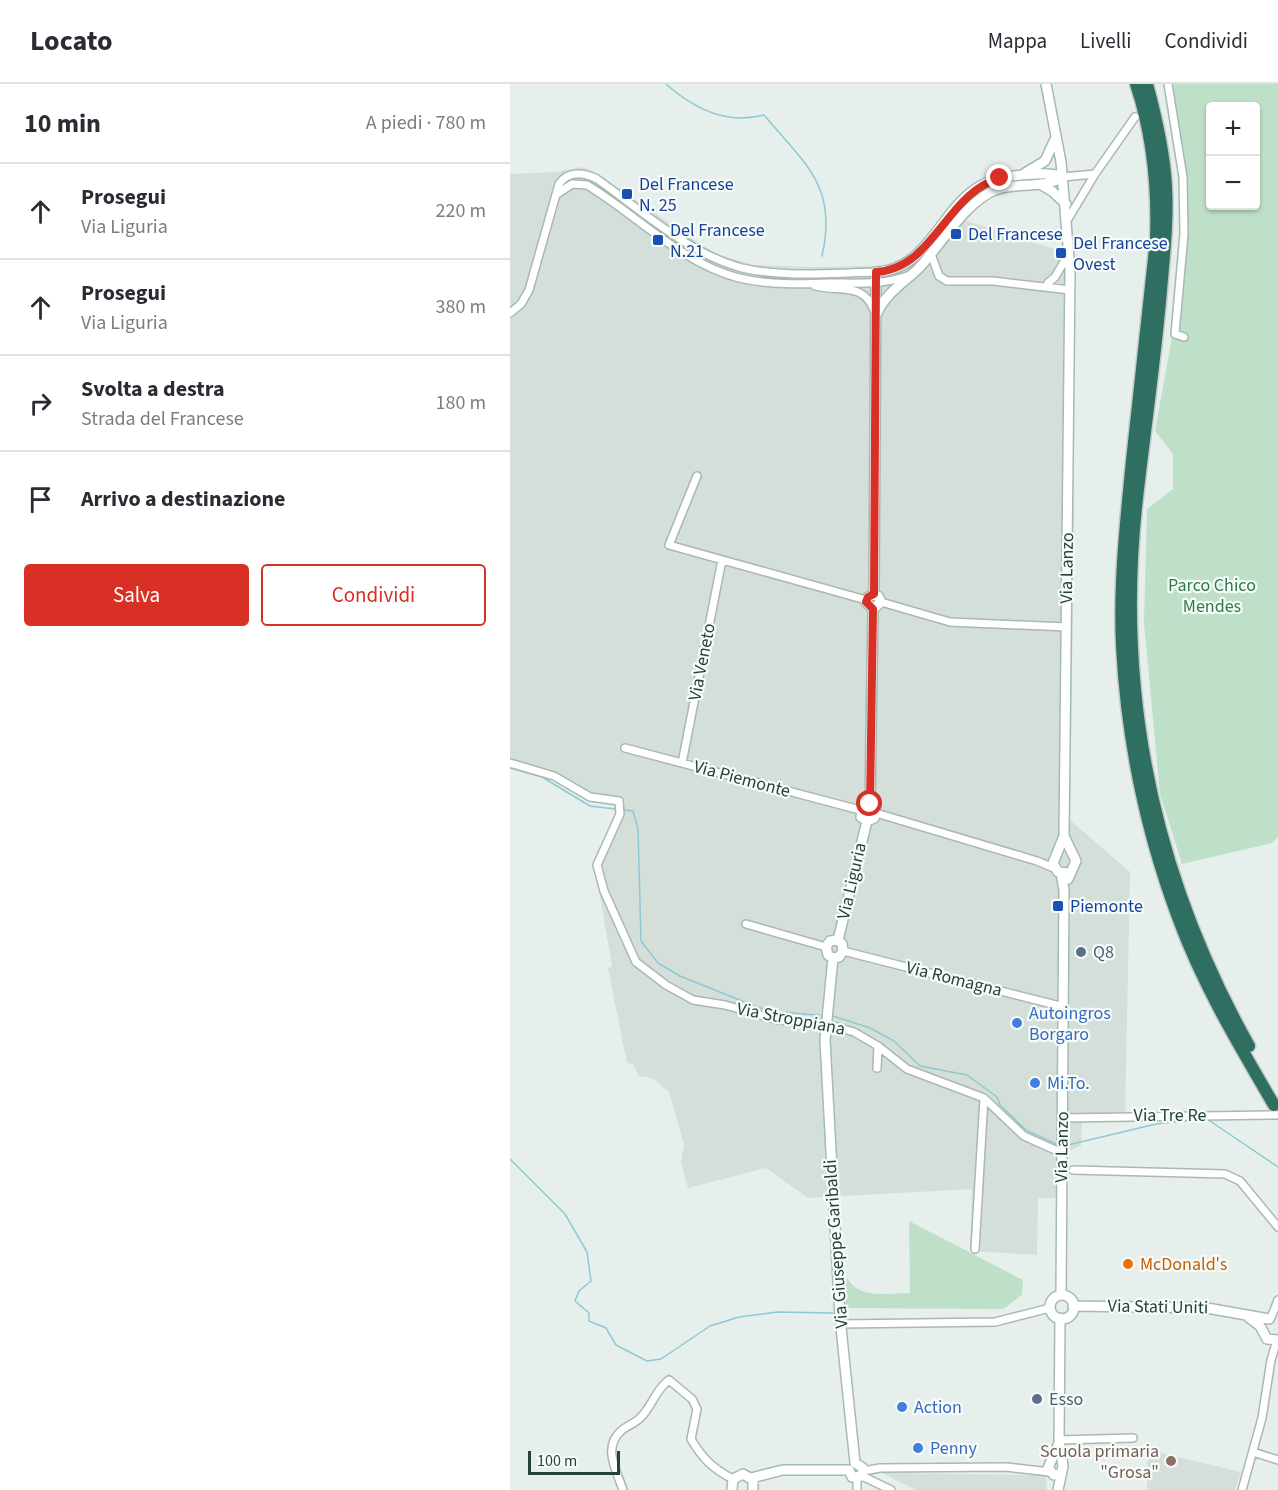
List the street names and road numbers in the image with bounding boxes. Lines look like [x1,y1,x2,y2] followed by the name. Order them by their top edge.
[1054,532,1080,604] street label: Via Lanzo
[682,621,722,703] street label: Via Veneto
[691,754,793,804] street label: Via Piemonte
[831,840,873,922] street label: Via Liguria
[903,955,1005,1003] street label: Via Romagna
[735,996,847,1042] street label: Via Stroppiana
[1134,1103,1206,1128] street label: Via Tre Re
[1049,1111,1075,1183] street label: Via Lanzo
[818,1159,854,1329] street label: Via Giuseppe Garibaldi
[1107,1294,1209,1320] street label: Via Stati Uniti

